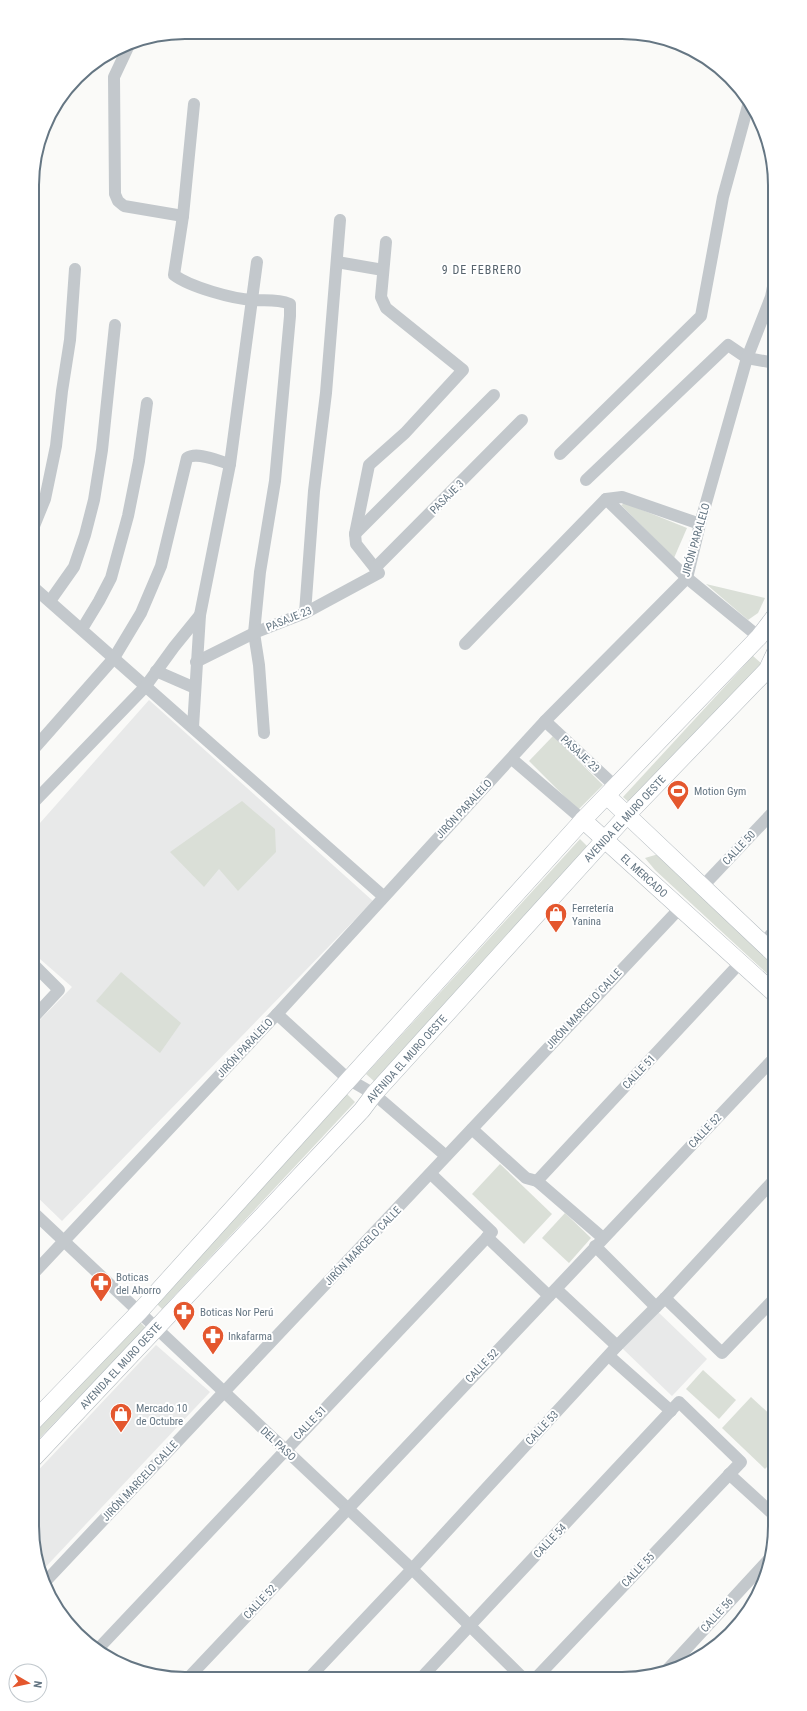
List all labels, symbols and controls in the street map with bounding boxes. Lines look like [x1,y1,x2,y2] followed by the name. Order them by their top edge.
[442,263,522,277] district label: 9 DE FEBRERO
[427,477,467,517] street label: PASAJE 3
[679,502,713,578] street label: JIRÓN PARALELO
[264,604,314,634] street label: PASAJE 23
[558,733,602,775] street label: PASAJE 23
[581,773,669,865] street label: AVENIDA EL MURO OESTE
[433,777,495,841] street label: JIRÓN PARALELO
[665,778,691,811] sports icon: Motion Gym
[694,785,746,798] place label: Motion Gym
[720,828,758,868] street label: CALLE 50
[618,852,670,900] street label: EL MERCADO
[543,901,569,934] shop icon: Ferretería Yanina
[572,902,614,928] place label: Ferretería Yanina
[544,966,625,1052] street label: JIRÓN MARCELO CALLE
[364,1012,450,1106] street label: AVENIDA EL MURO OESTE
[214,1016,276,1080] street label: JIRÓN PARALELO
[620,1052,658,1092] street label: CALLE 51
[686,1111,724,1151] street label: CALLE 52
[322,1203,404,1288] street label: JIRÓN MARCELO CALLE
[88,1270,114,1303] pharmacy icon: Boticas del Ahorro
[116,1271,161,1297] place label: Boticas del Ahorro
[171,1299,197,1332] pharmacy icon: Boticas Nor Perú
[200,1306,273,1319] place label: Boticas Nor Perú
[77,1320,165,1412] street label: AVENIDA EL MURO OESTE
[200,1323,226,1356] pharmacy icon: Inkafarma
[228,1330,272,1343] place label: Inkafarma
[463,1346,501,1386] street label: CALLE 52
[108,1401,134,1434] shop icon: Mercado 10 de Octubre
[136,1402,187,1428] place label: Mercado 10 de Octubre
[291,1403,329,1443] street label: CALLE 51
[523,1408,561,1448] street label: CALLE 53
[258,1424,298,1464] street label: DEL PASO
[100,1438,181,1524] street label: JIRÓN MARCELO CALLE
[531,1521,569,1561] street label: CALLE 54
[619,1550,657,1590] street label: CALLE 55
[241,1582,279,1622] street label: CALLE 52
[698,1595,736,1635] street label: CALLE 56
[8,1663,48,1703] north arrow
[30,1680,44,1689] text: N

